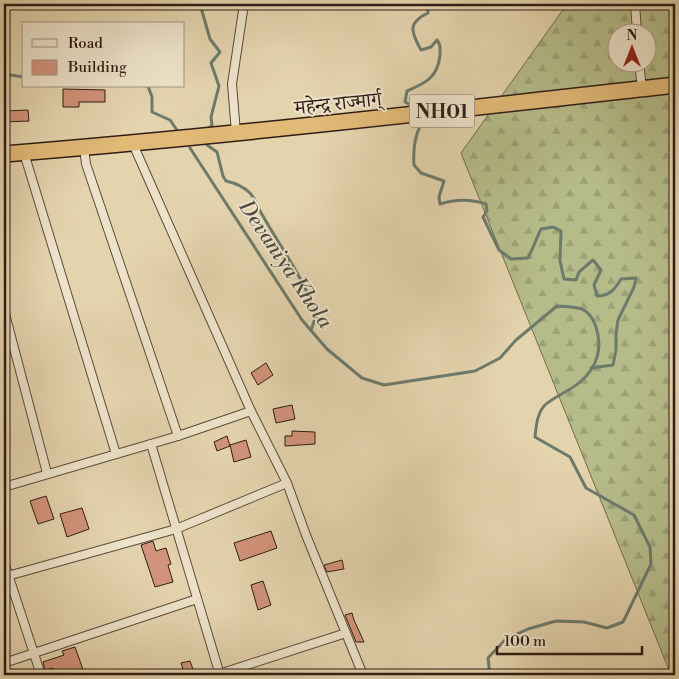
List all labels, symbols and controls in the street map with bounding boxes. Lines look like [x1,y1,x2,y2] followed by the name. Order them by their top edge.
[22,22,185,88] legend
[606,22,656,72] north arrow
[626,27,638,45] text: N
[68,34,103,53] text: Road
[67,58,127,77] text: Building
[292,86,386,122] street label: महेन्द्र राज्मार्ग्
[410,94,474,128] road number: NH01
[232,195,338,334] water label: Devaniya Khola
[497,624,642,656] scale bar
[504,632,546,651] text: 100 m

